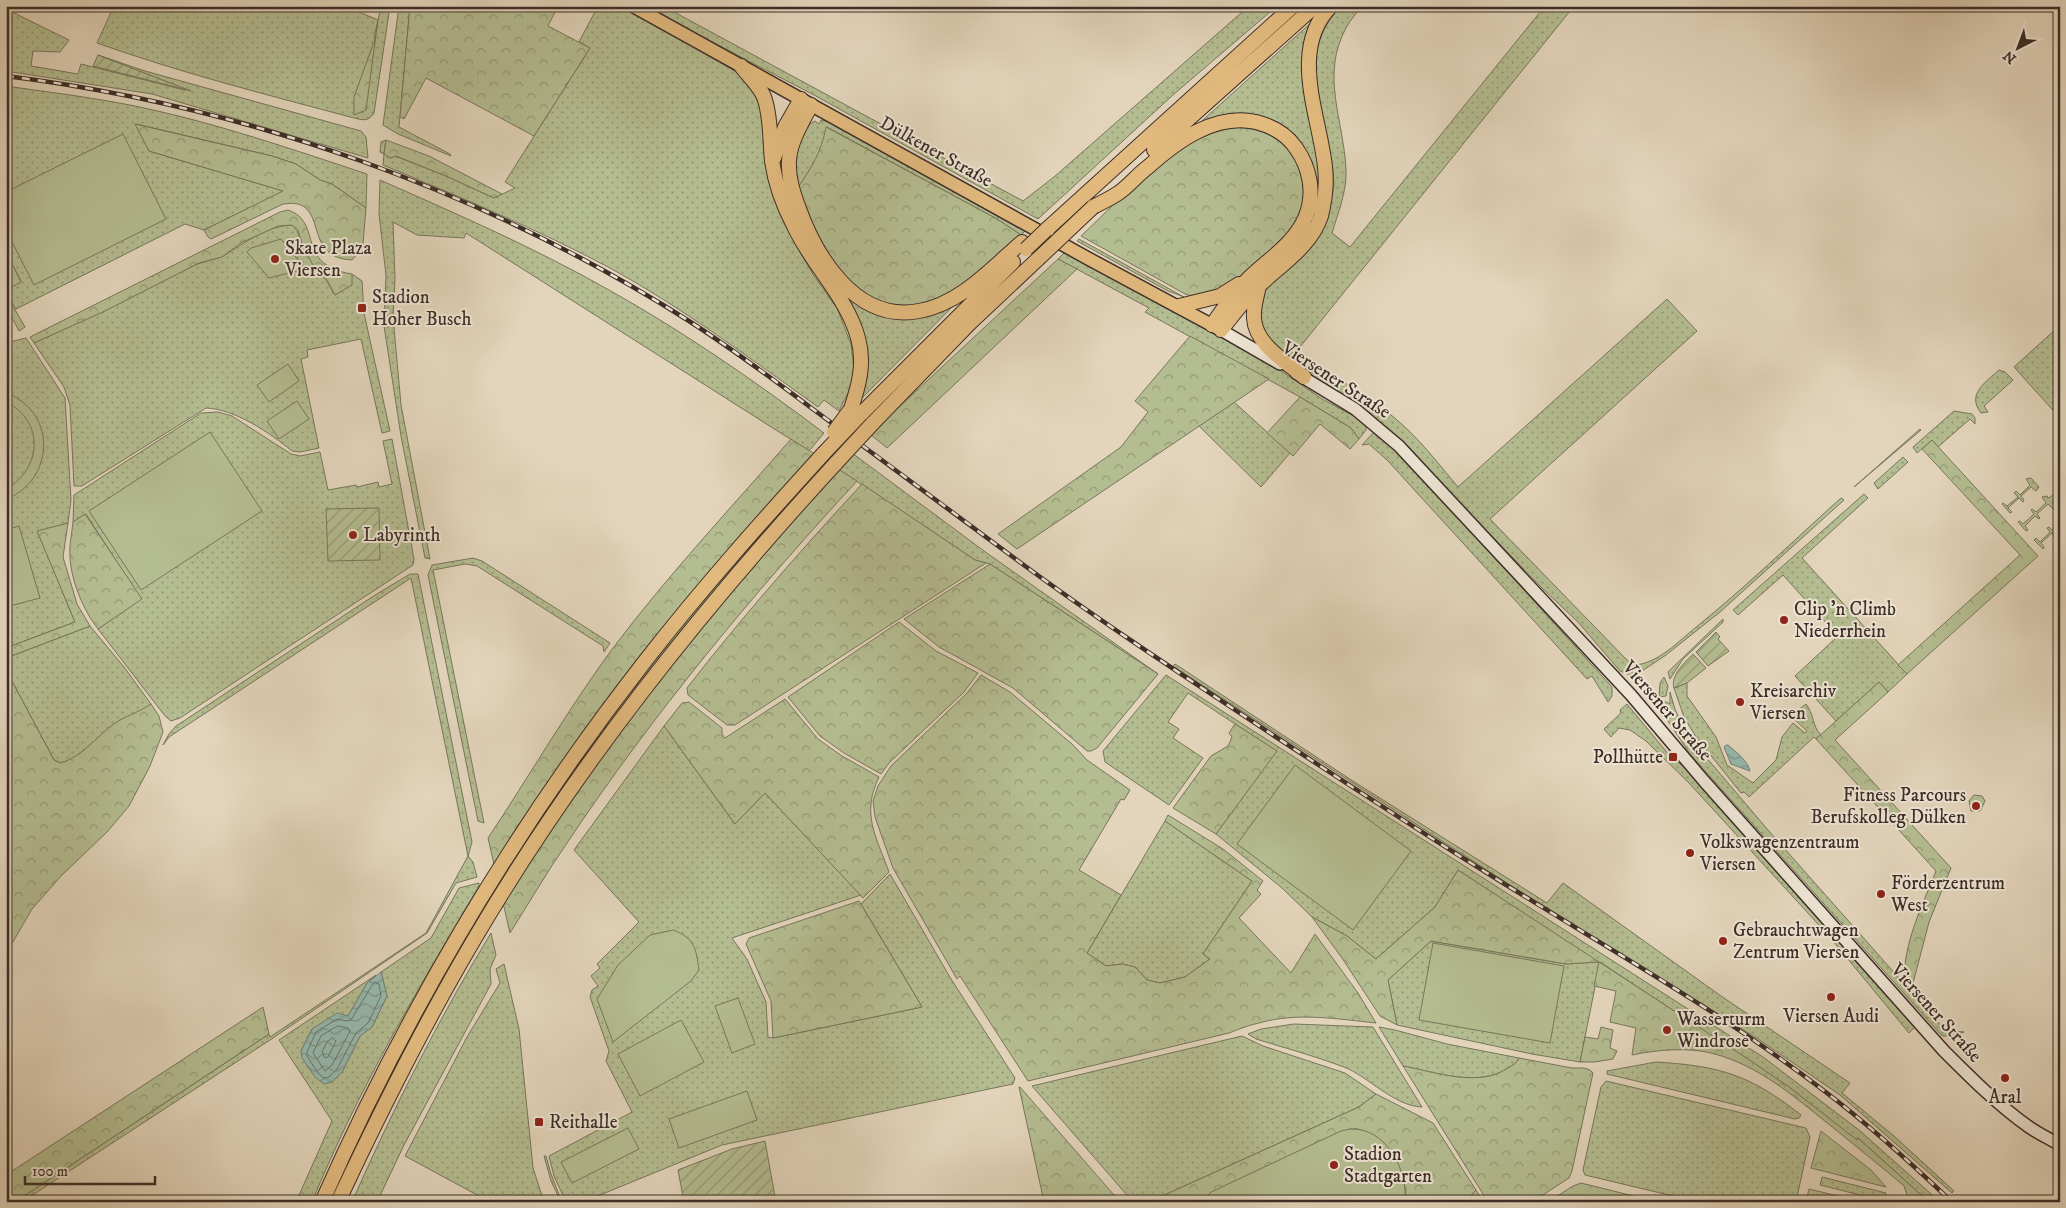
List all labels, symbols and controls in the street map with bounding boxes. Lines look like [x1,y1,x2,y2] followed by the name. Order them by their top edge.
[1994,22,2044,72] north arrow
[1999,46,2020,67] text: N
[876,112,997,193] street label: Dülkener Straße
[284,237,372,282] place label: Skate Plaza Viersen
[269,253,281,265] marker: Skate Plaza Viersen
[372,286,471,331] place label: Stadion Hoher Busch
[356,302,368,314] marker: Stadion Hoher Busch
[1276,336,1395,424] street label: Viersener Straße
[363,524,441,547] place label: Labyrinth
[347,529,359,541] marker: Labyrinth
[1794,598,1896,643] place label: Clip 'n Climb Niederrhein
[1778,614,1790,626] marker: Clip 'n Climb Niederrhein
[1617,655,1717,766] street label: Viersener Straße
[1749,680,1837,725] place label: Kreisarchiv Viersen
[1734,696,1746,708] marker: Kreisarchiv Viersen
[1593,746,1663,769] place label: Pollhütte
[1667,751,1679,763] marker: Pollhütte
[1810,784,1966,829] place label: Fitness Parcours Berufskolleg Dülken
[1970,800,1982,812] marker: Fitness Parcours Berufskolleg Dülken
[1699,831,1859,876] place label: Volkswagenzentraum Viersen
[1684,847,1696,859] marker: Volkswagenzentraum Viersen
[1890,872,2005,917] place label: Förderzentrum West
[1875,888,1887,900] marker: Förderzentrum West
[1733,919,1860,964] place label: Gebrauchtwagen Zentrum Viersen
[1717,935,1729,947] marker: Gebrauchtwagen Zentrum Viersen
[1885,958,1987,1067] street label: Viersener Straße
[1825,991,1837,1003] marker: Viersen Audi
[1782,1005,1879,1028] place label: Viersen Audi
[1676,1008,1766,1053] place label: Wasserturm Windrose
[1661,1024,1673,1036] marker: Wasserturm Windrose
[1999,1072,2011,1084] marker: Aral
[1989,1086,2022,1109] place label: Aral
[549,1111,618,1134] place label: Reithalle
[533,1116,545,1128] marker: Reithalle
[1344,1143,1432,1188] place label: Stadion Stadtgarten
[25,1153,155,1185] scale bar
[1328,1159,1340,1171] marker: Stadion Stadtgarten
[32,1162,68,1181] text: 100 m

